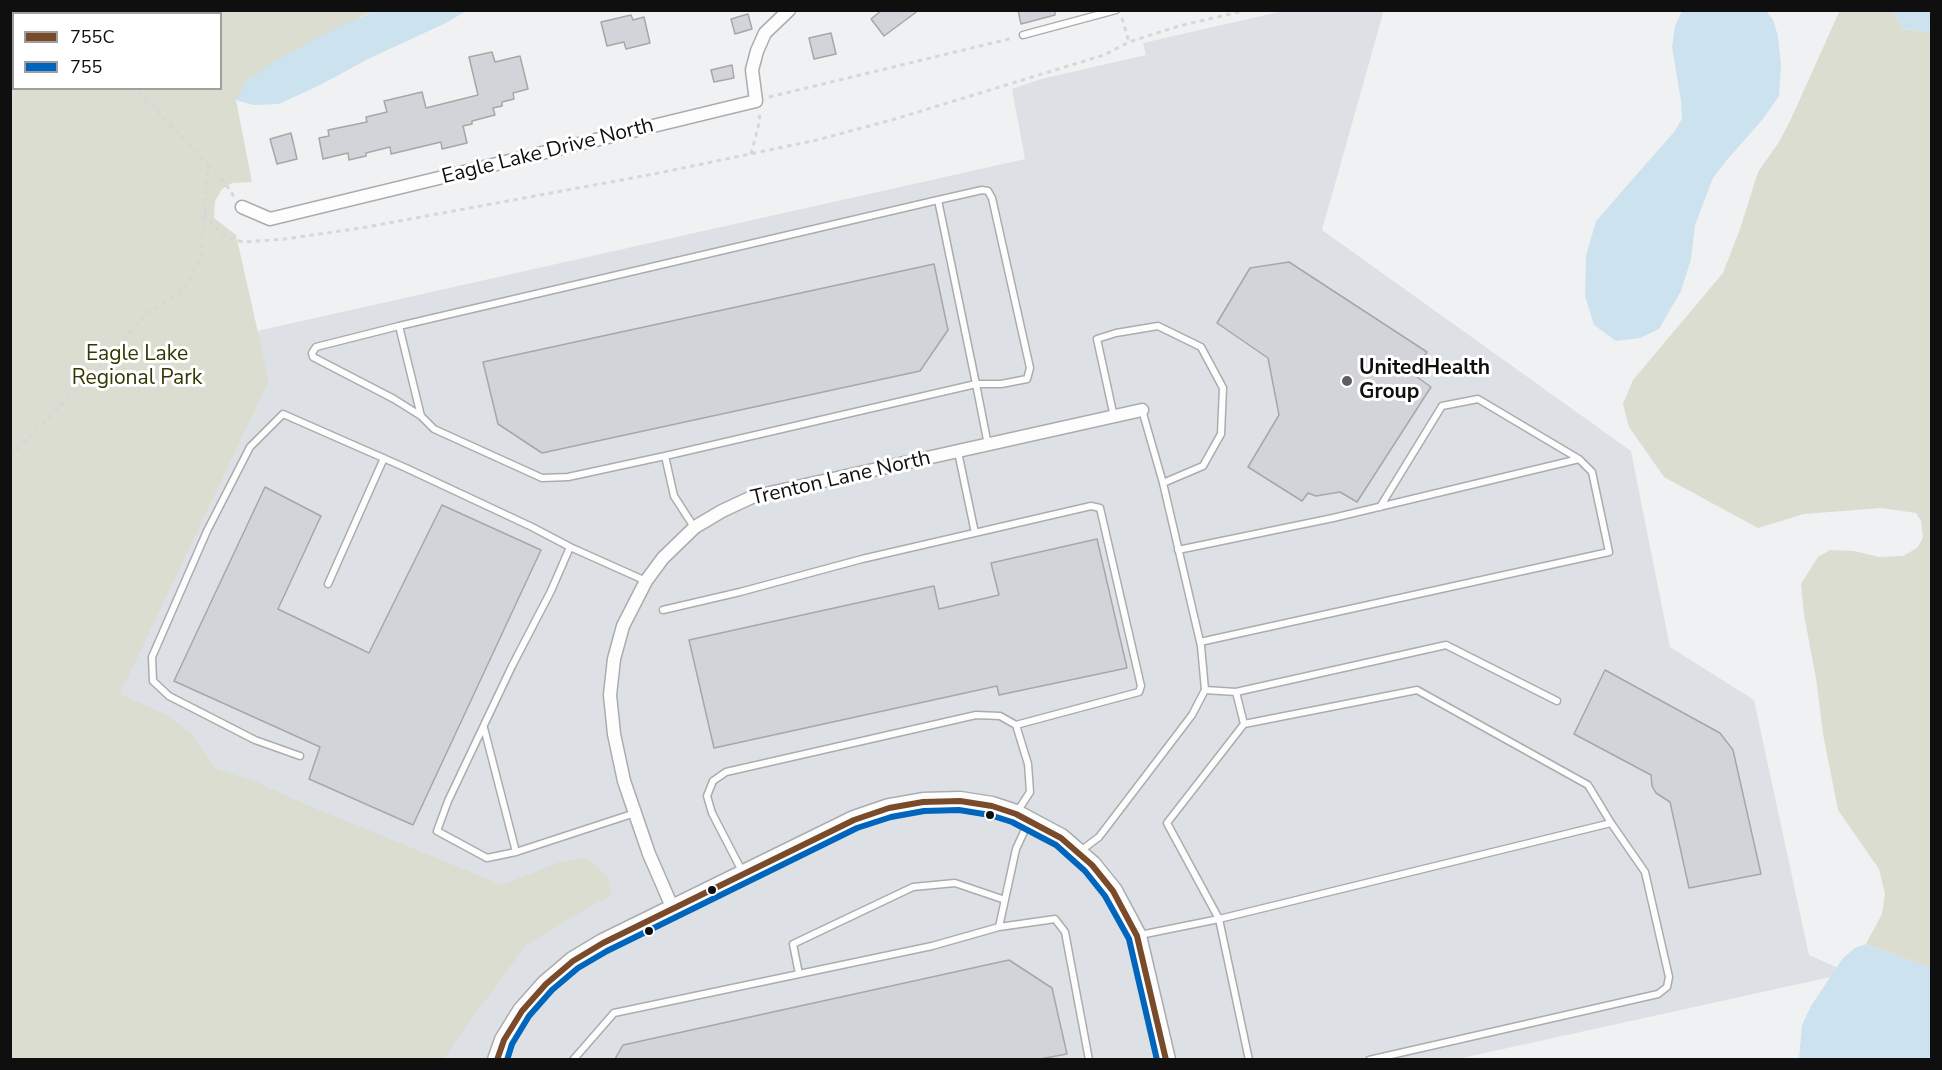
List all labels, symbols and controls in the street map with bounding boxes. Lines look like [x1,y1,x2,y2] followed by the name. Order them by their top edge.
[12,12,222,90] legend
[70,25,115,49] text: 755C
[70,55,102,79] text: 755
[440,113,656,191] street label: Eagle Lake Drive North
[72,342,202,392] park label: Eagle Lake Regional Park
[1359,356,1490,406] place label: UnitedHealth Group
[1340,374,1354,388] marker: UnitedHealth Group
[749,446,933,512] street label: Trenton Lane North
[984,809,996,821] unlabelled marker
[706,884,718,896] unlabelled marker
[643,925,655,937] unlabelled marker

